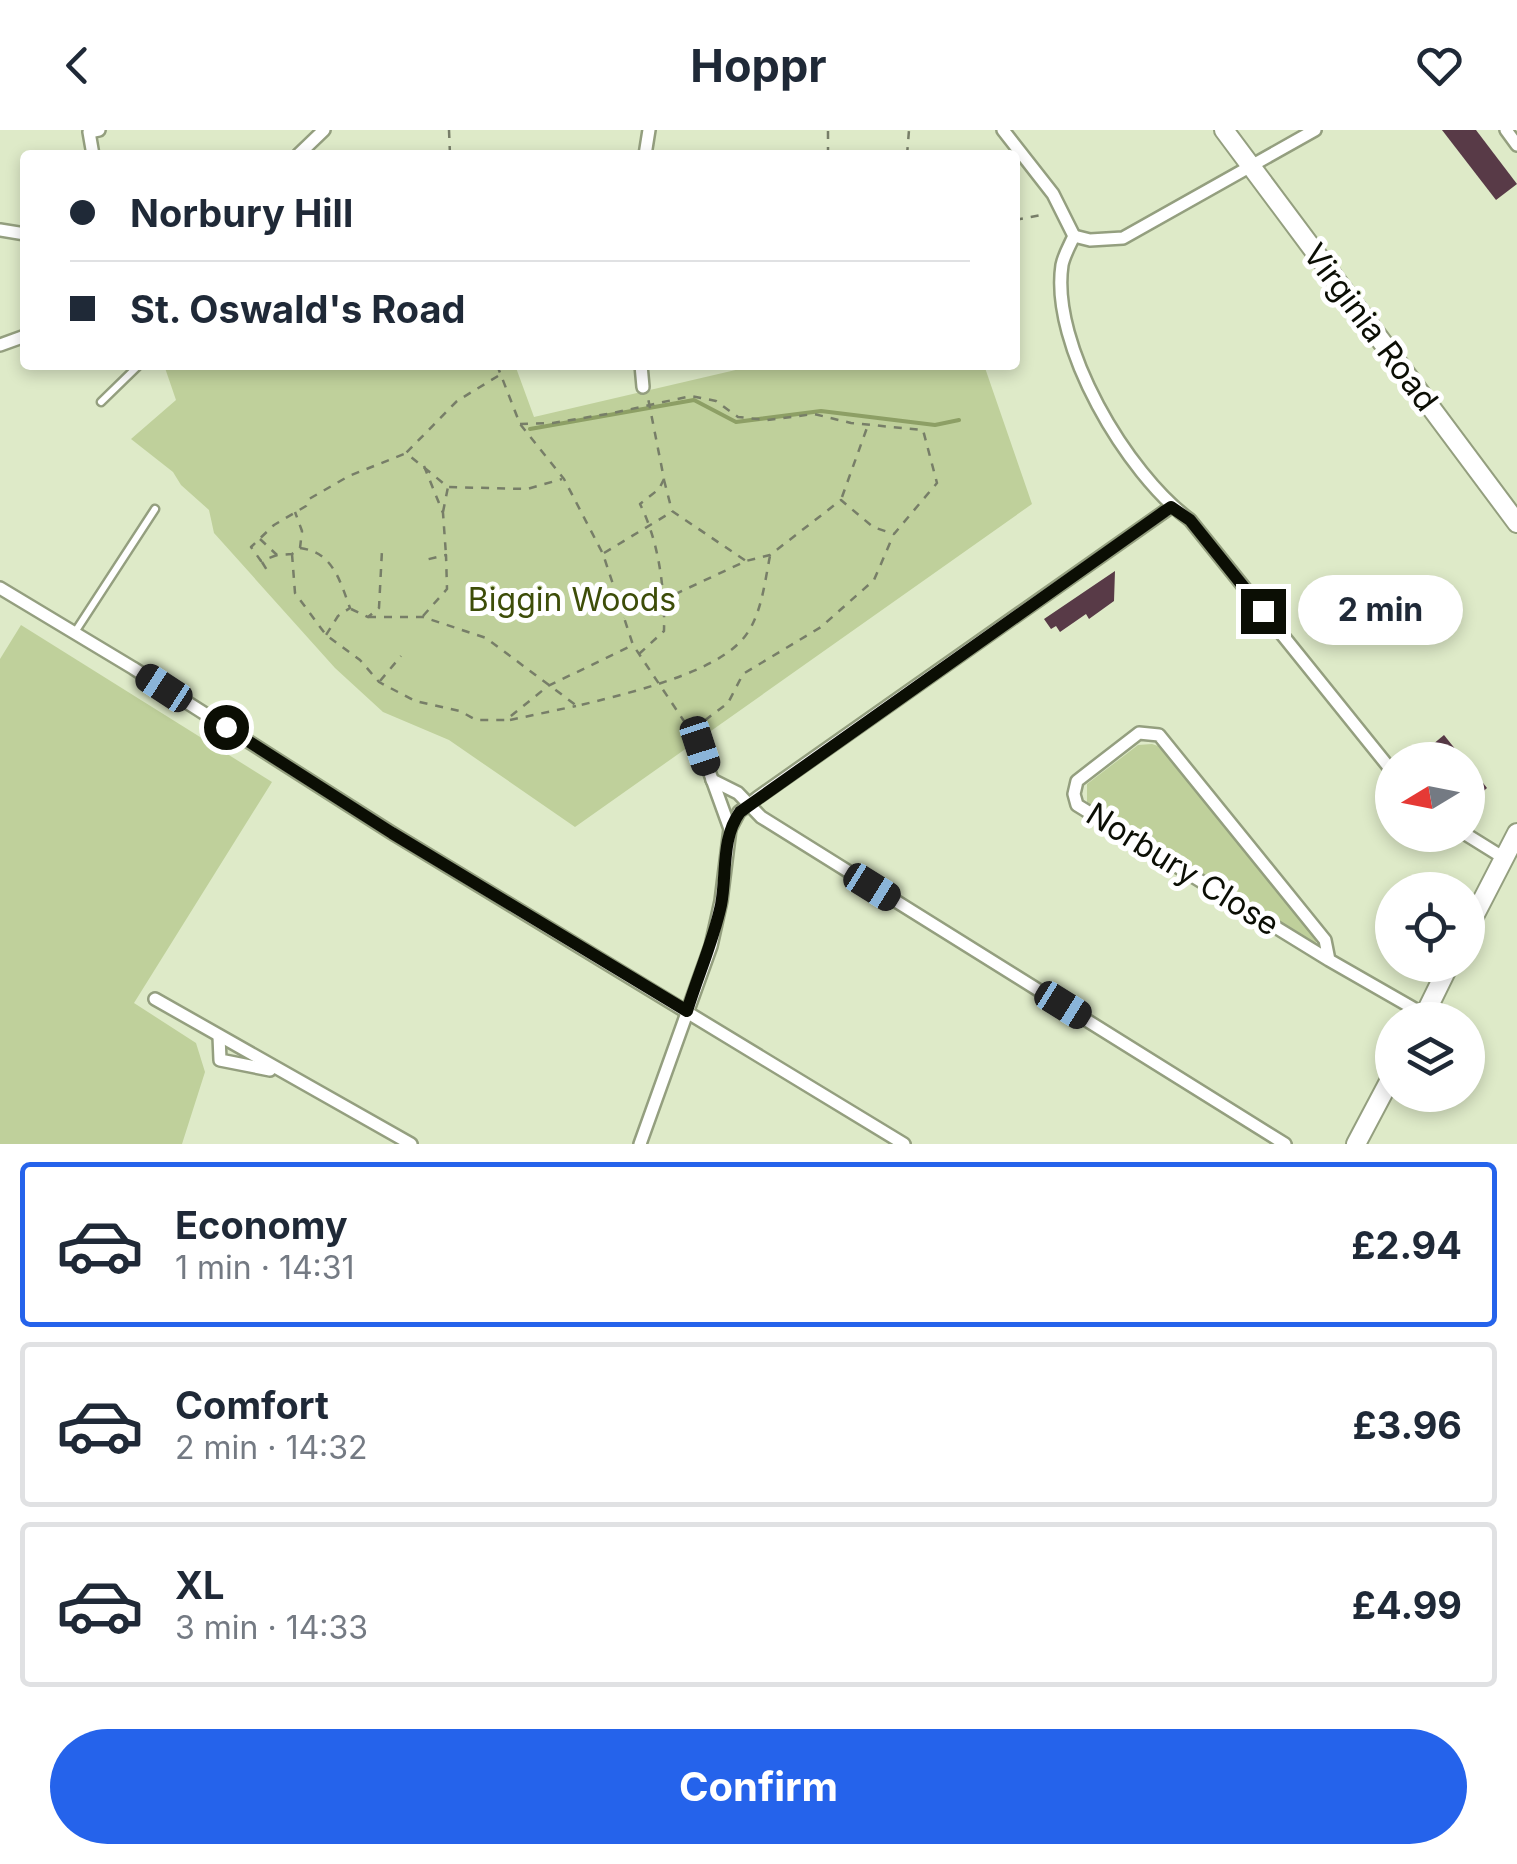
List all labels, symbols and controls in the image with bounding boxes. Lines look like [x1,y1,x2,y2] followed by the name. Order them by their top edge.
[50,38,105,93] icon: back
[690,38,827,93] text: Hoppr
[1412,38,1467,93] icon: heart
[130,190,353,236] text: Norbury Hill
[1295,236,1447,418] street label: Virginia Road
[130,286,465,332] text: St. Oswald's Road
[1298,576,1463,646] callout: 2 min
[468,580,676,619] park label: Biggin Woods
[1241,589,1286,634] route end
[1338,590,1423,629] text: 2 min
[131,659,197,717] car
[204,705,249,750] route start
[676,713,724,779] car
[1375,742,1485,852] north arrow
[1375,742,1485,1112] map controls
[1079,794,1287,944] street label: Norbury Close
[839,858,905,916] car
[1375,872,1485,982] button: locate
[1030,976,1096,1034] car
[1375,1002,1485,1112] button: layers
[55,1200,145,1290] icon: car
[175,1202,348,1248] text: Economy
[1351,1222,1462,1268] text: £2.94
[175,1248,355,1287] text: 1 min · 14:31
[55,1380,145,1470] icon: car
[175,1382,329,1428] text: Comfort
[1352,1402,1462,1448] text: £3.96
[175,1428,368,1467] text: 2 min · 14:32
[55,1560,145,1650] icon: car
[175,1562,225,1608] text: XL
[1352,1582,1462,1628] text: £4.99
[175,1608,368,1647] text: 3 min · 14:33
[50,1729,1467,1844] button: Confirm

